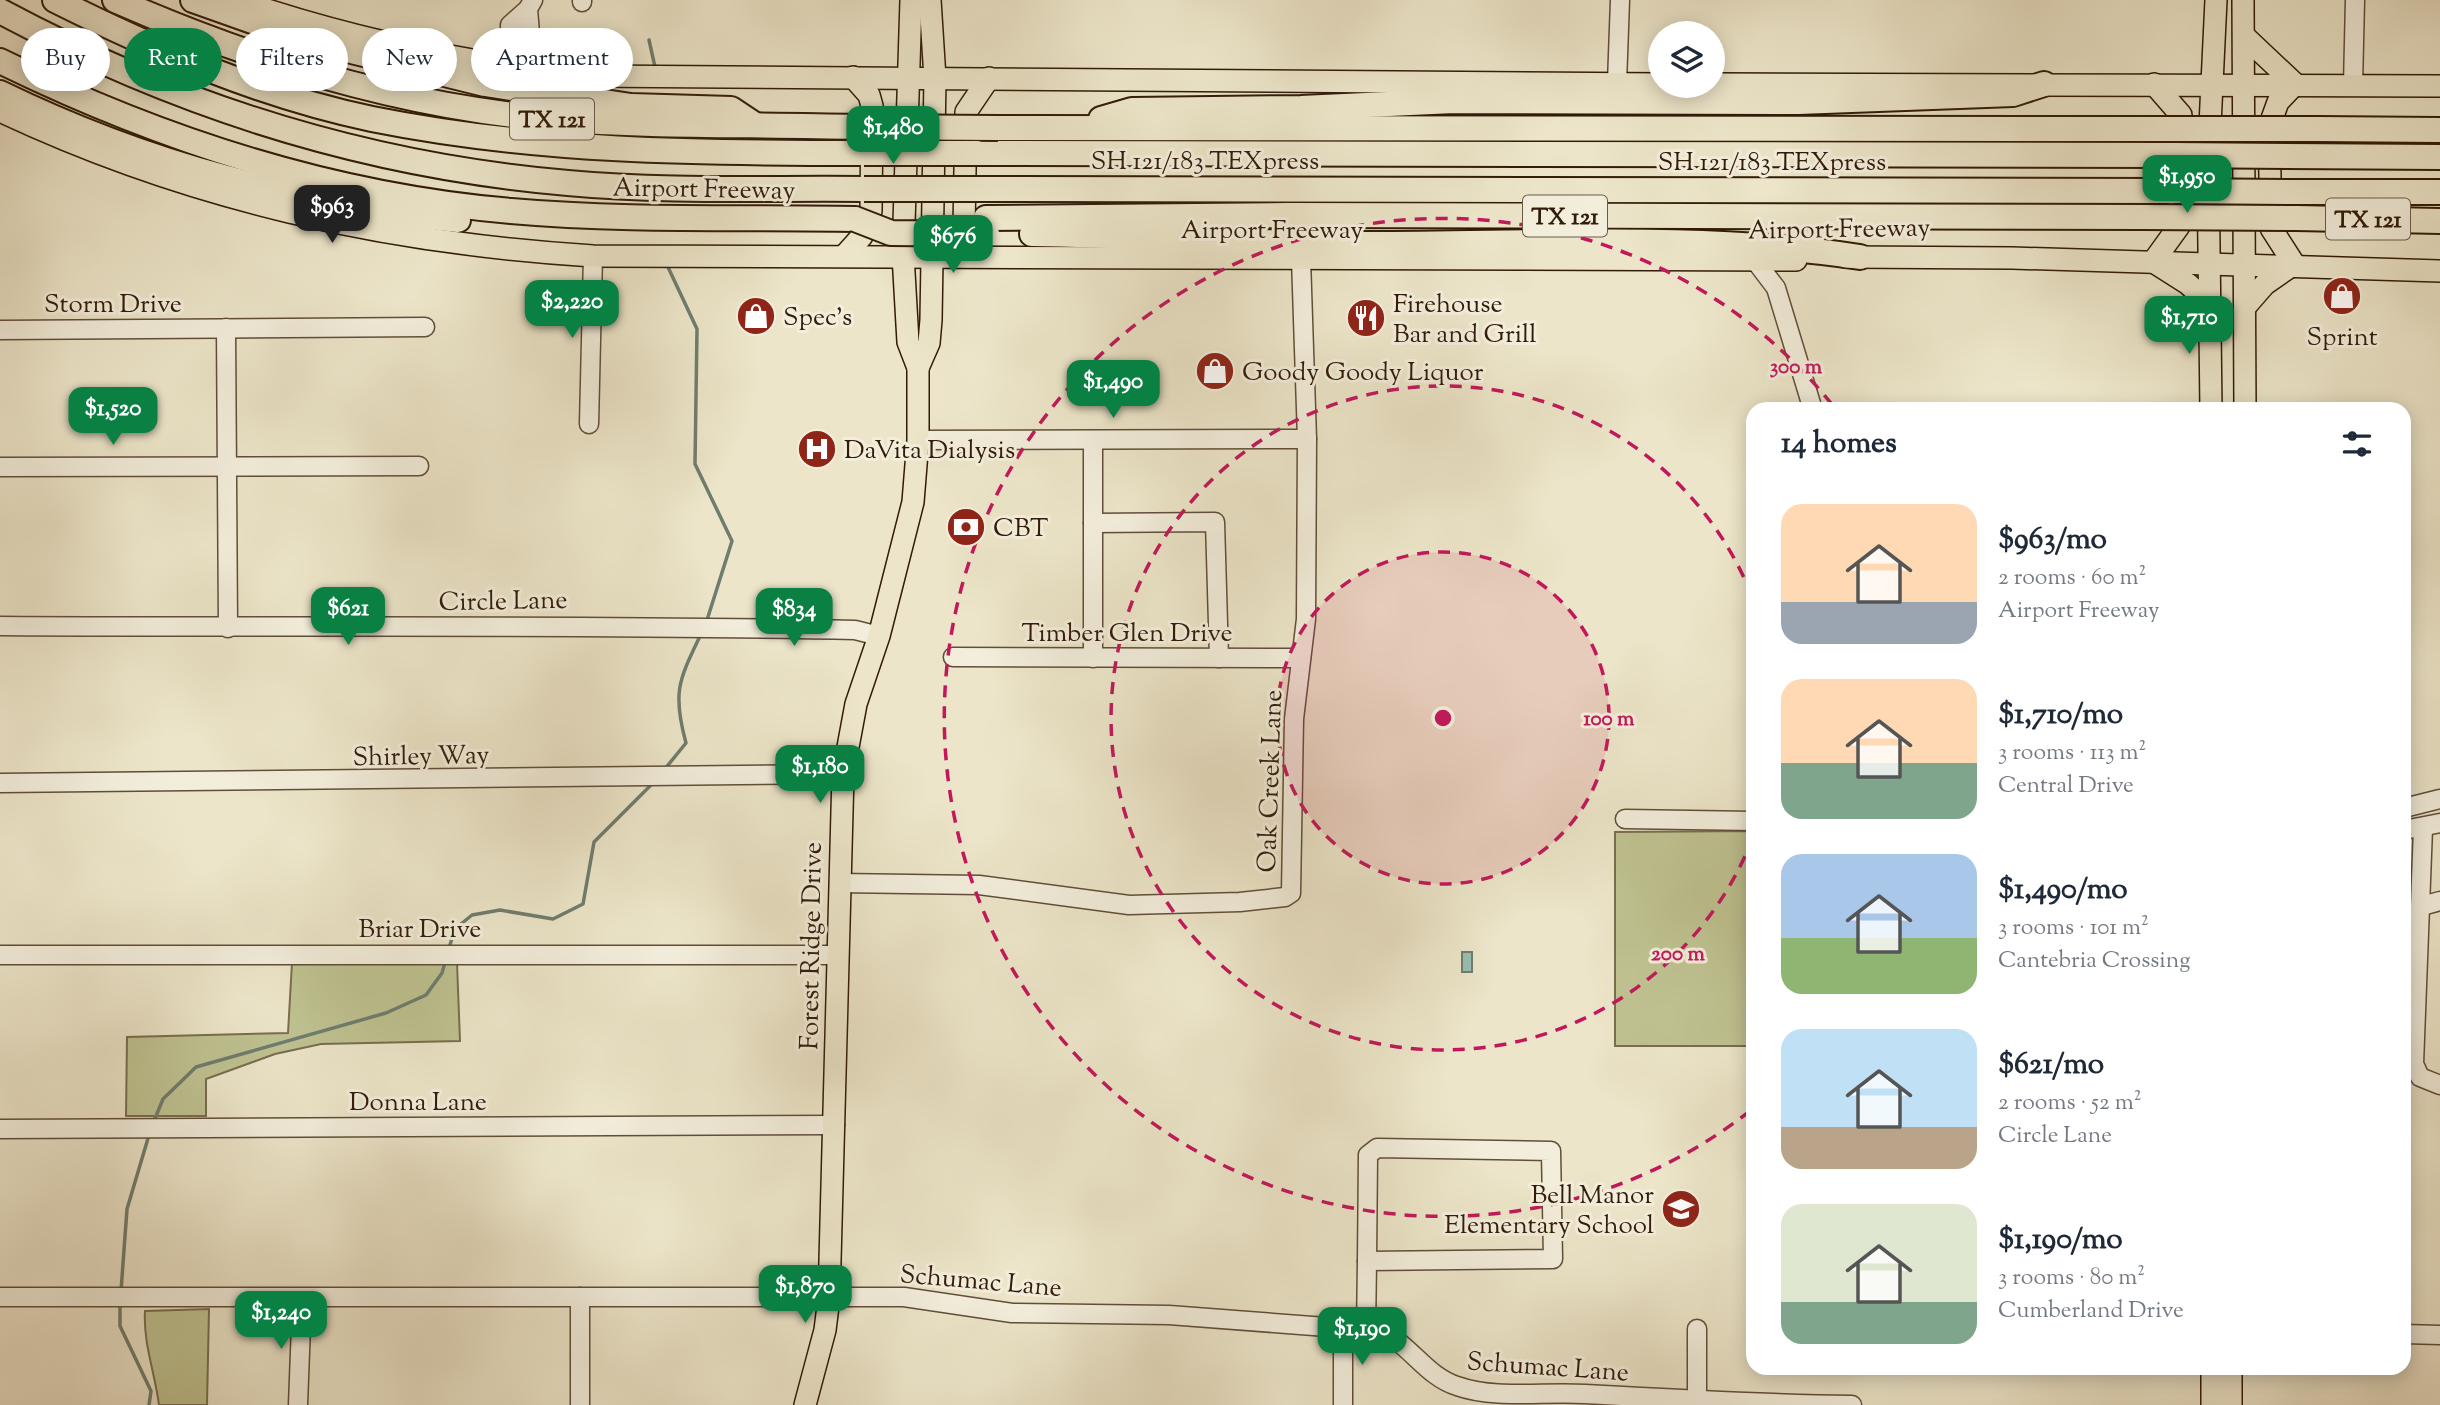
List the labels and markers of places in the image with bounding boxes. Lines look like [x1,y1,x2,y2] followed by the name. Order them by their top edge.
[836,106,950,166] pin: $1,480
[2130,156,2244,215] pin: $1,950
[291,186,373,245] pin: $963
[912,216,994,275] pin: $676
[2321,275,2363,317] shop icon: Sprint
[515,280,629,340] pin: $2,220
[1393,287,1537,354] place label: Firehouse Bar and Grill
[735,295,777,337] shop icon: Spec's
[2132,296,2246,356] pin: $1,710
[1345,297,1387,339] restaurant icon: Firehouse Bar and Grill
[783,300,852,337] place label: Spec's
[2306,320,2378,357] place label: Sprint
[1194,350,1236,392] shop icon: Goody Goody Liquor
[1242,355,1484,392] place label: Goody Goody Liquor
[1056,360,1170,420] pin: $1,490
[56,388,170,447] pin: $1,520
[796,428,838,470] hospital icon: DaVita Dialysis
[844,433,1015,470] place label: DaVita Dialysis
[945,506,987,548] bank icon: CBT
[993,511,1048,548] place label: CBT
[307,588,389,647] pin: $621
[753,588,835,648] pin: $834
[1431,706,1455,730] centre of rings
[763,746,877,805] pin: $1,180
[1444,1178,1654,1245] place label: Bell Manor Elementary School
[1660,1188,1702,1230] school or university icon: Bell Manor Elementary School
[748,1266,862,1325] pin: $1,870
[224,1292,338,1351] pin: $1,240
[1305,1308,1419,1367] pin: $1,190

